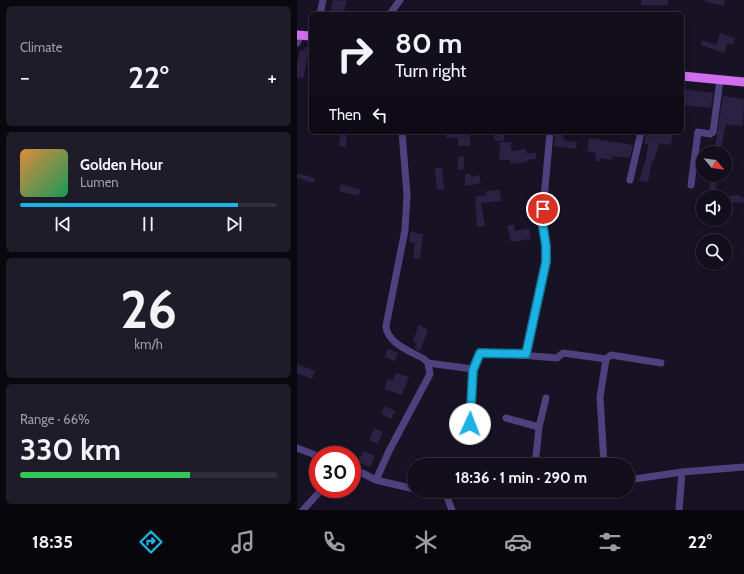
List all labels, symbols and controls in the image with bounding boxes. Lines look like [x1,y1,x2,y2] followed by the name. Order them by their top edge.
[395,26,462,60] text: 80 m
[329,28,381,80] icon: right
[20,39,62,55] text: Climate
[128,59,169,96] text: 22°
[395,60,466,82] text: Turn right
[20,64,30,91] text: −
[267,64,277,91] text: +
[369,104,391,126] icon: left
[329,106,361,124] text: Then
[696,146,732,182] north arrow
[696,146,732,270] map controls
[80,156,163,174] text: Golden Hour
[80,174,119,190] text: Lumen
[696,190,732,226] button: sound
[526,192,560,226] pin
[532,198,554,220] icon: arrive
[52,213,74,235] icon: previous
[137,213,159,235] icon: pause
[223,213,245,235] icon: next
[696,234,732,270] button: search
[120,278,177,341] text: 26
[134,336,163,352] text: km/h
[449,403,491,445] position arrow
[20,411,90,427] text: Range · 66%
[20,431,121,468] text: 330 km
[309,446,361,498] speed limit sign: 30
[455,469,587,487] text: 18:36 · 1 min · 290 m
[137,528,165,556] icon: directions
[229,528,257,556] icon: music
[320,528,348,556] icon: phone
[412,528,440,556] icon: climate
[504,528,532,556] icon: car
[596,528,624,556] icon: filters
[32,531,73,553] text: 18:35
[688,531,712,553] text: 22°

